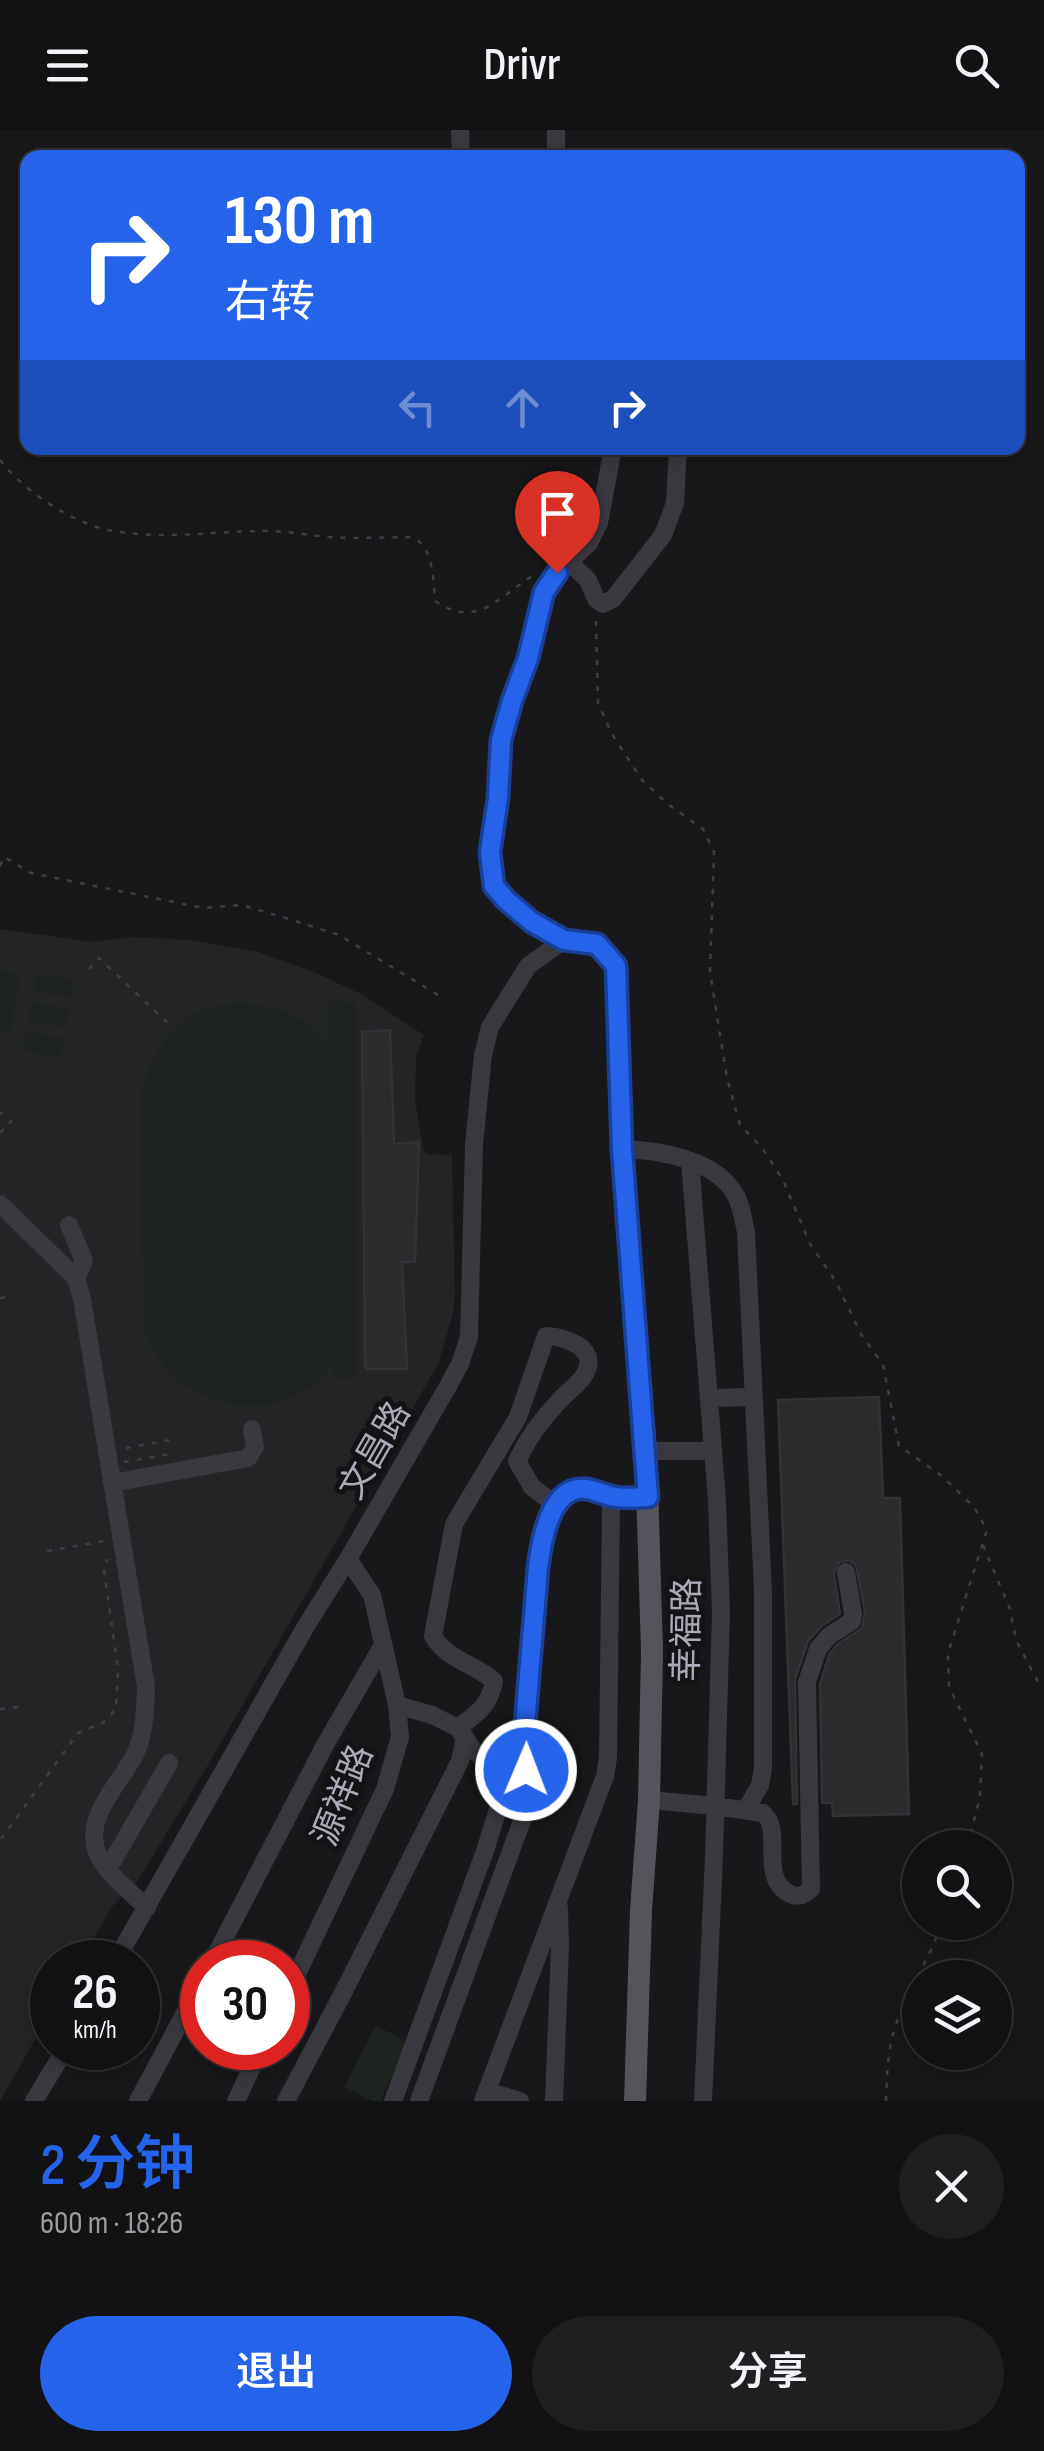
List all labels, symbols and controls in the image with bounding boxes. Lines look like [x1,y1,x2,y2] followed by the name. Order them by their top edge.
[40,38,95,93] icon: menu
[484,38,560,93] text: Drivr
[949,38,1004,93] icon: search
[225,180,374,264] text: 130 m
[60,190,190,320] icon: right
[225,276,315,331] text: 右转
[390,380,445,435] icon: left
[495,380,550,435] icon: ahead
[600,380,655,435] icon: right
[515,471,600,574] pin
[530,486,585,541] icon: arrive
[330,1395,420,1507] street label: 文昌路
[665,1577,710,1683] street label: 幸福路
[474,1718,578,1822] position arrow
[304,1739,383,1852] street label: 源祥路
[902,1830,1012,2070] map controls
[902,1830,1012,1940] button: search
[180,1940,310,2070] speed limit sign: 30
[902,1960,1012,2070] button: layers
[72,1963,118,2023] text: 26
[73,2015,117,2046] text: km/h
[40,2130,195,2202] text: 2 分钟
[899,2134,1004,2239] button: close
[40,2204,183,2243] text: 600 m · 18:26
[40,2316,512,2431] button: 退出
[532,2316,1004,2431] button: 分享

